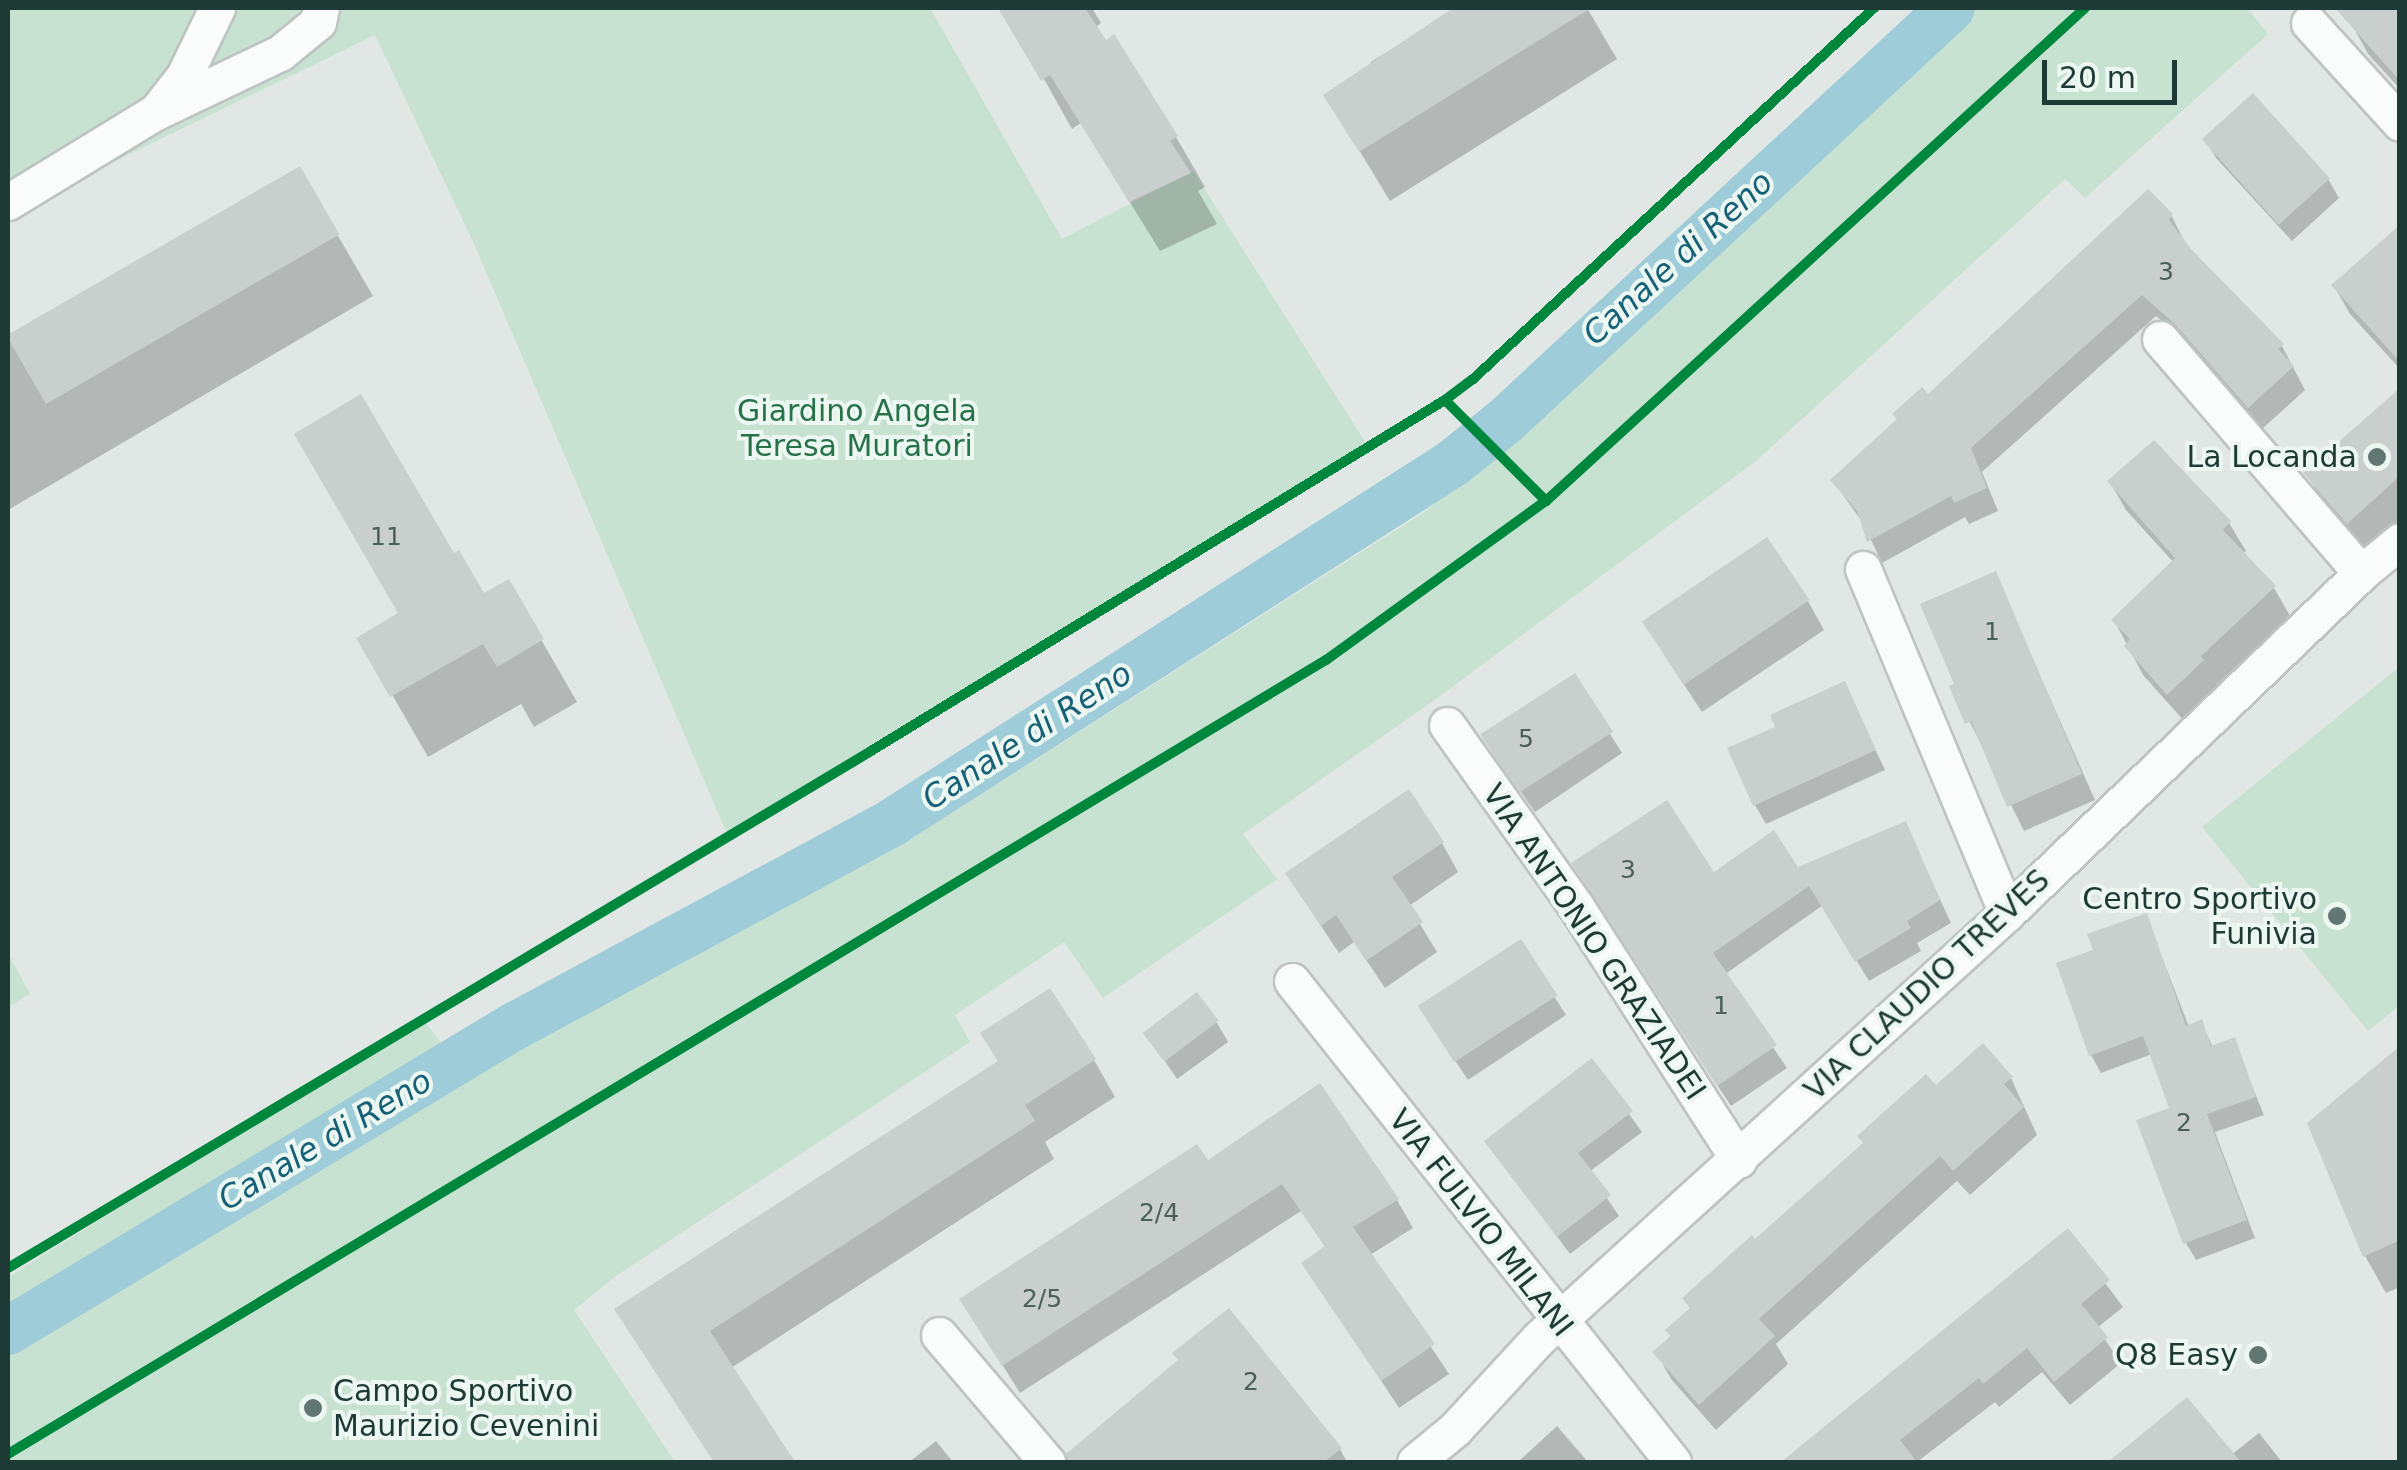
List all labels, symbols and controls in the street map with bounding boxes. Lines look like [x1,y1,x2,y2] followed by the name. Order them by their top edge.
[2047,40,2182,102] scale bar
[2059,60,2136,95] text: 20 m
[1575,163,1781,353] water label: Canale di Reno
[2158,257,2174,287] house number: 3
[737,393,977,464] park label: Giardino Angela Teresa Muratori
[2187,439,2357,475] place label: La Locanda
[2366,446,2388,468] marker: La Locanda
[370,522,402,552] house number: 11
[1984,617,2000,647] house number: 1
[915,654,1139,818] water label: Canale di Reno
[1518,724,1534,754] house number: 5
[1475,777,1713,1107] street label: VIA ANTONIO GRAZIADEI
[1620,855,1636,885] house number: 3
[1797,862,2057,1108] street label: VIA CLAUDIO TREVES
[2082,881,2317,952] place label: Centro Sportivo Funivia
[2326,905,2348,927] marker: Centro Sportivo Funivia
[1713,991,1729,1021] house number: 1
[212,1061,438,1219] water label: Canale di Reno
[1381,1102,1581,1344] street label: VIA FULVIO MILANI
[2176,1108,2192,1138] house number: 2
[1139,1198,1179,1228] house number: 2/4
[1022,1284,1062,1314] house number: 2/5
[2115,1337,2238,1373] place label: Q8 Easy
[2247,1344,2269,1366] marker: Q8 Easy
[1243,1367,1259,1397] house number: 2
[333,1373,599,1444] place label: Campo Sportivo Maurizio Cevenini
[302,1397,324,1419] marker: Campo Sportivo Maurizio Cevenini

